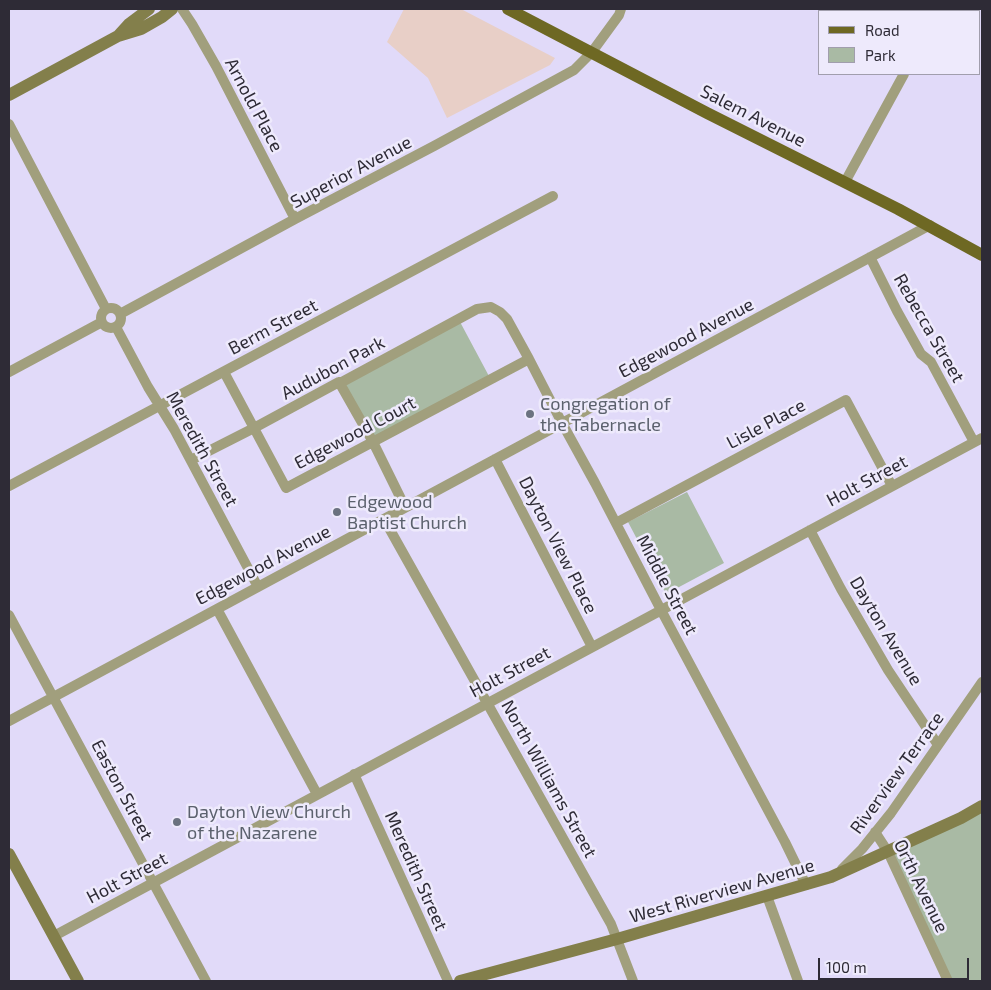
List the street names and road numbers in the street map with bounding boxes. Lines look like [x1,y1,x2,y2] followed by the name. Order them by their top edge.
[220,54,288,156] street label: Arnold Place
[697,80,809,152] street label: Salem Avenue
[287,131,415,213] street label: Superior Avenue
[889,270,969,386] street label: Rebecca Street
[615,293,757,383] street label: Edgewood Avenue
[225,294,321,360] street label: Berm Street
[278,332,388,404] street label: Audubon Park
[161,388,243,510] street label: Meredith Street
[291,392,419,474] street label: Edgewood Court
[723,394,809,454] street label: Lisle Place
[823,451,911,511] street label: Holt Street
[514,473,602,617] street label: Dayton View Place
[192,520,334,610] street label: Edgewood Avenue
[632,531,702,639] street label: Middle Street
[845,573,927,689] street label: Dayton Avenue
[466,642,554,702] street label: Holt Street
[497,696,601,862] street label: North Williams Street
[846,708,948,838] street label: Riverview Terrace
[86,736,158,844] street label: Easton Street
[380,808,452,934] street label: Meredith Street
[889,836,953,936] street label: Orth Avenue
[83,848,171,908] street label: Holt Street
[627,854,817,928] street label: West Riverview Avenue

